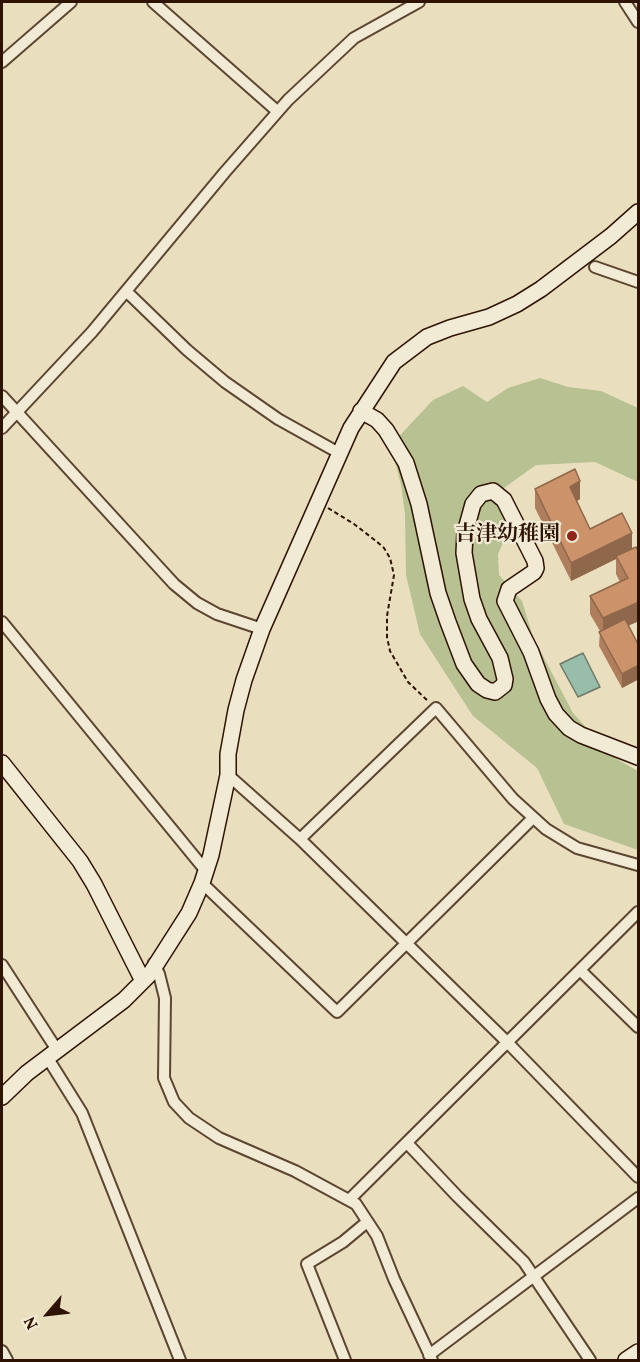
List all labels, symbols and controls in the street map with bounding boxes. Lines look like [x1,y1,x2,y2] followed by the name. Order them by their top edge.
[455,523,560,549] place label: 吉津幼稚園
[565,529,579,543] marker: 吉津幼稚園
[18,1284,78,1344] north arrow
[20,1312,45,1333] text: N

